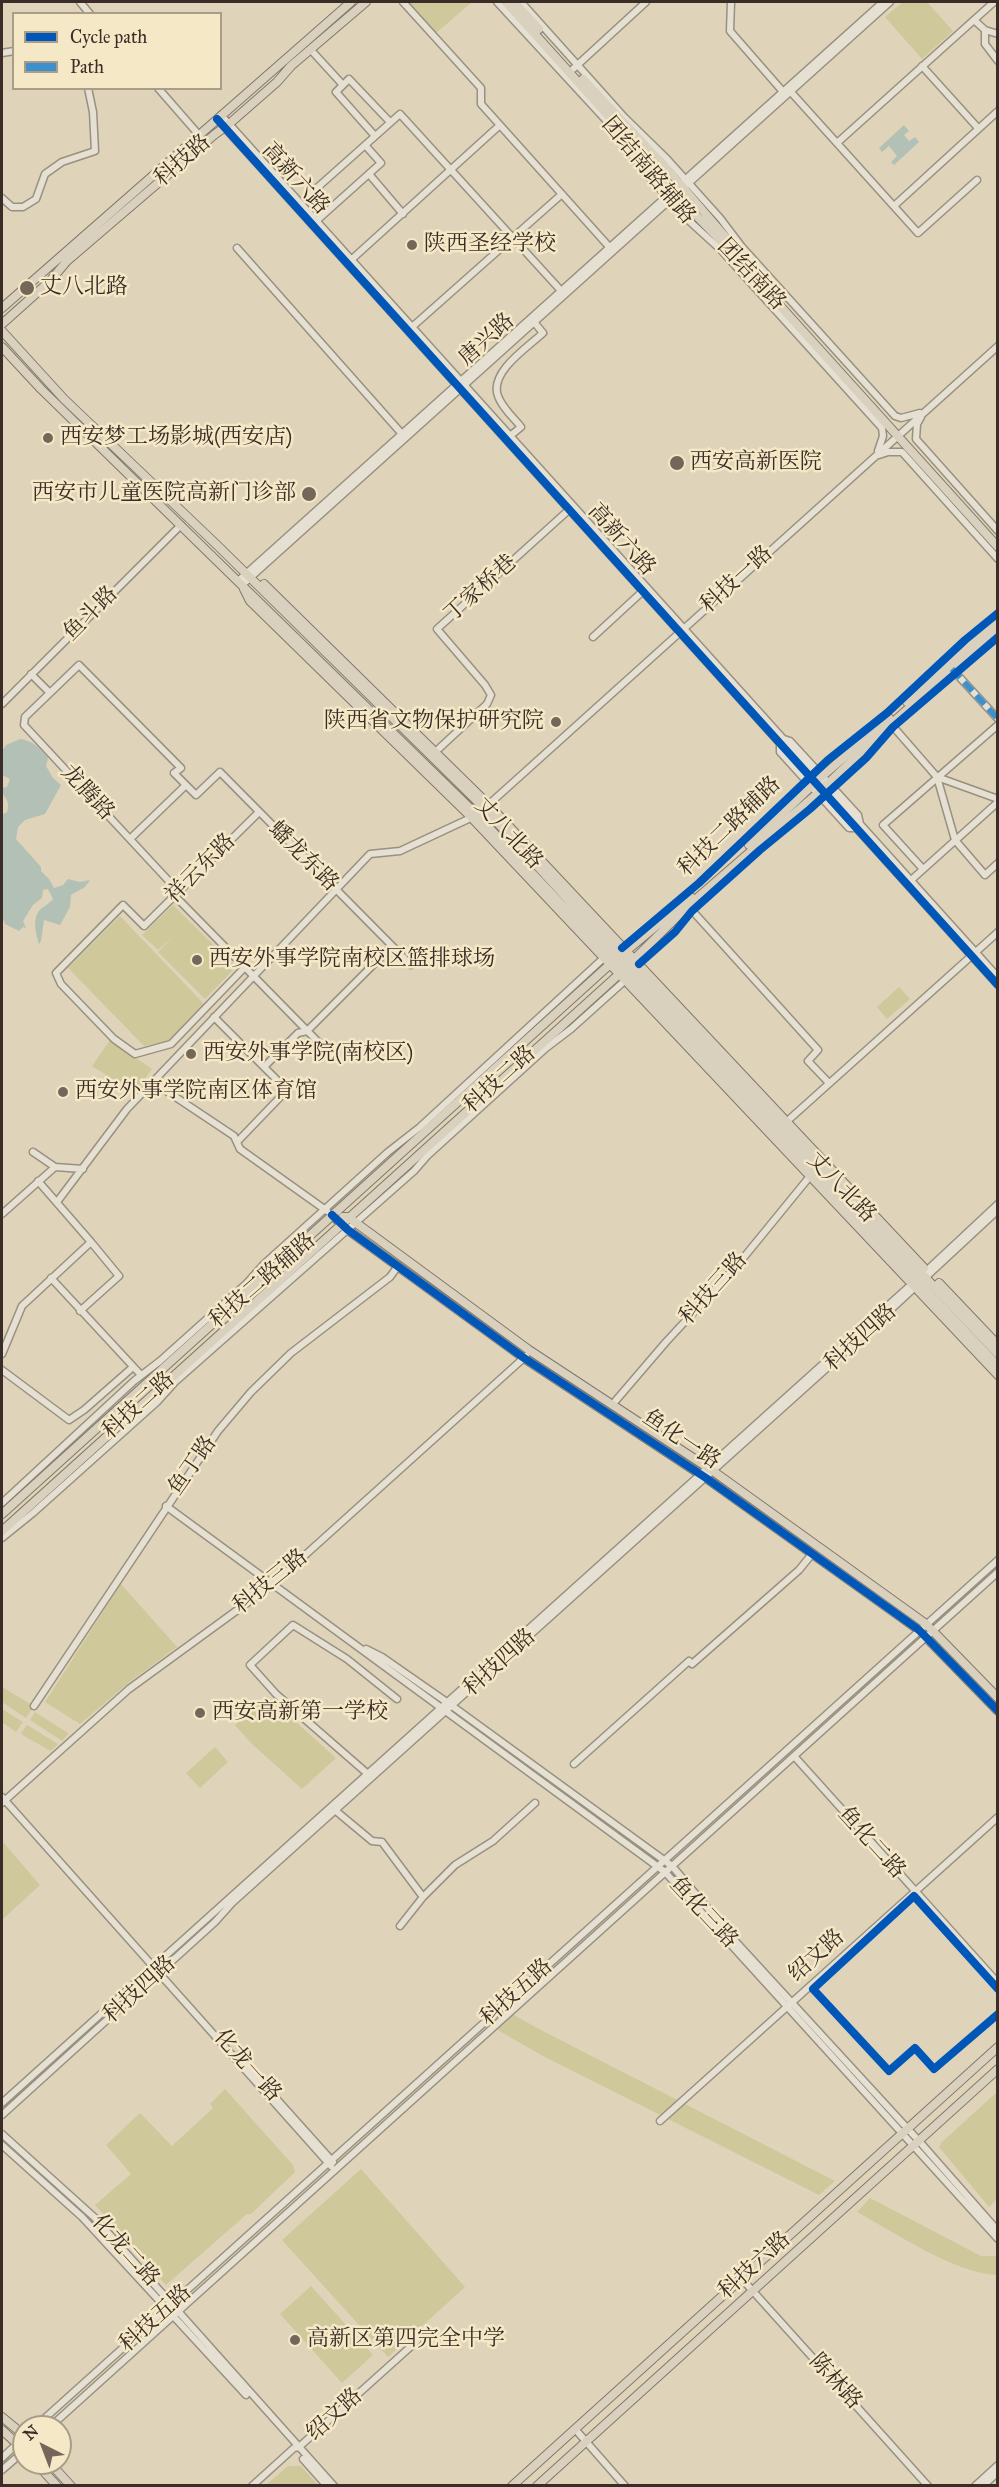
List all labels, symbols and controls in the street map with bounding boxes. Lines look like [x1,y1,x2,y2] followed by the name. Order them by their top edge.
[12,12,222,90] legend
[70,26,147,48] text: Cycle path
[70,56,104,78] text: Path
[595,112,701,230] street label: 团结南路辅路
[149,129,217,193] street label: 科技路
[256,137,334,221] street label: 高新六路
[424,232,556,258] place label: 陕西圣经学校
[711,234,791,316] street label: 团结南路
[405,238,419,252] marker: 陕西圣经学校
[40,275,128,301] place label: 丈八北路
[18,279,36,297] marker: 丈八北路
[454,308,520,372] street label: 唐兴路
[60,425,292,451] place label: 西安梦工场影城(西安店)
[41,431,55,445] marker: 西安梦工场影城(西安店)
[690,450,822,476] place label: 西安高新医院
[668,454,686,472] marker: 西安高新医院
[32,481,296,507] place label: 西安市儿童医院高新门诊部
[300,485,318,503] marker: 西安市儿童医院高新门诊部
[582,498,660,582] street label: 高新六路
[695,541,779,619] street label: 科技一路
[439,550,523,628] street label: 丁家桥巷
[58,581,124,647] street label: 鱼斗路
[324,709,544,735] place label: 陕西省文物保护研究院
[549,715,563,729] marker: 陕西省文物保护研究院
[55,760,119,826] street label: 龙腾路
[673,772,787,882] street label: 科技二路辅路
[468,793,548,875] street label: 丈八北路
[263,817,343,897] street label: 蟠龙东路
[161,829,241,909] street label: 祥云东路
[209,947,495,973] place label: 西安外事学院南校区篮排球场
[190,953,204,967] marker: 西安外事学院南校区篮排球场
[203,1041,413,1067] place label: 西安外事学院(南校区)
[458,1041,542,1119] street label: 科技二路
[184,1047,198,1061] marker: 西安外事学院(南校区)
[75,1079,317,1105] place label: 西安外事学院南区体育馆
[56,1085,70,1099] marker: 西安外事学院南区体育馆
[801,1147,881,1229] street label: 丈八北路
[205,1228,321,1334] street label: 科技二路辅路
[675,1247,753,1331] street label: 科技三路
[819,1299,903,1377] street label: 科技四路
[97,1367,181,1445] street label: 科技二路
[637,1404,725,1476] street label: 鱼化一路
[163,1431,223,1501] street label: 鱼丁路
[228,1544,314,1620] street label: 科技三路
[458,1624,542,1702] street label: 科技四路
[212,1700,388,1726] place label: 西安高新第一学校
[193,1706,207,1720] marker: 西安高新第一学校
[832,1801,910,1885] street label: 鱼化二路
[663,1872,743,1954] street label: 鱼化三路
[784,1924,850,1988] street label: 绍文路
[98,1951,182,2029] street label: 科技四路
[475,1954,559,2032] street label: 科技五路
[208,2024,286,2108] street label: 化龙一路
[86,2209,164,2293] street label: 化龙二路
[713,2227,797,2305] street label: 科技六路
[114,2280,198,2358] street label: 科技五路
[307,2327,505,2353] place label: 高新区第四完全中学
[288,2333,302,2347] marker: 高新区第四完全中学
[803,2349,867,2415] street label: 陈林路
[302,2383,368,2447] street label: 绍文路
[12,2415,72,2475] north arrow
[20,2421,42,2444] text: N

